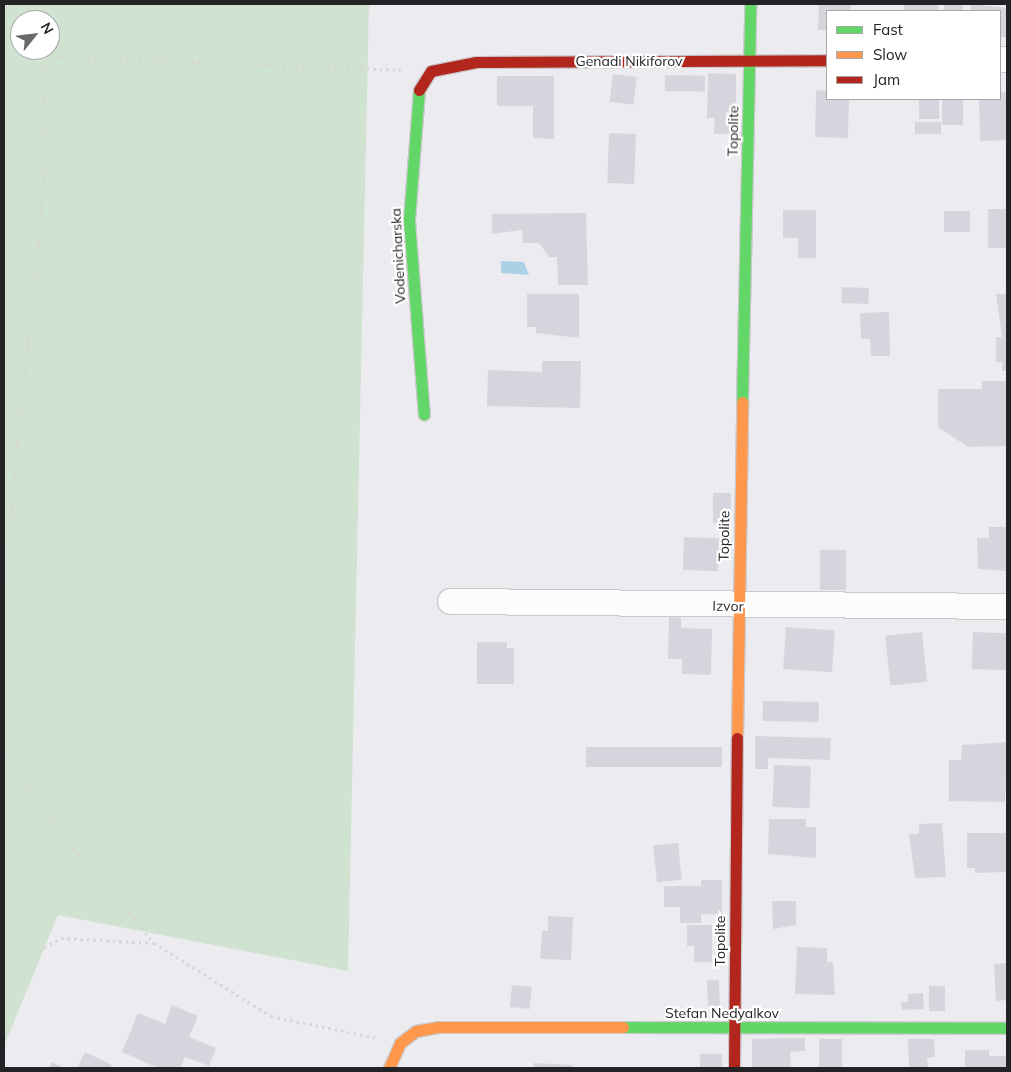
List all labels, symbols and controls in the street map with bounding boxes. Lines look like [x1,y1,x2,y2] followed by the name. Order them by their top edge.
[10,10,60,60] north arrow
[826,10,1001,100] legend
[37,19,58,37] text: N
[873,20,903,39] text: Fast
[873,45,907,64] text: Slow
[575,53,683,69] street label: Genadi Nikiforov
[873,70,900,89] text: Jam
[724,105,742,157] street label: Topolite
[387,208,409,304] street label: Vodenicharska
[715,510,733,562] street label: Topolite
[712,597,744,615] street label: Izvor
[712,916,728,966] street label: Topolite
[665,1005,779,1021] street label: Stefan Nedyalkov

